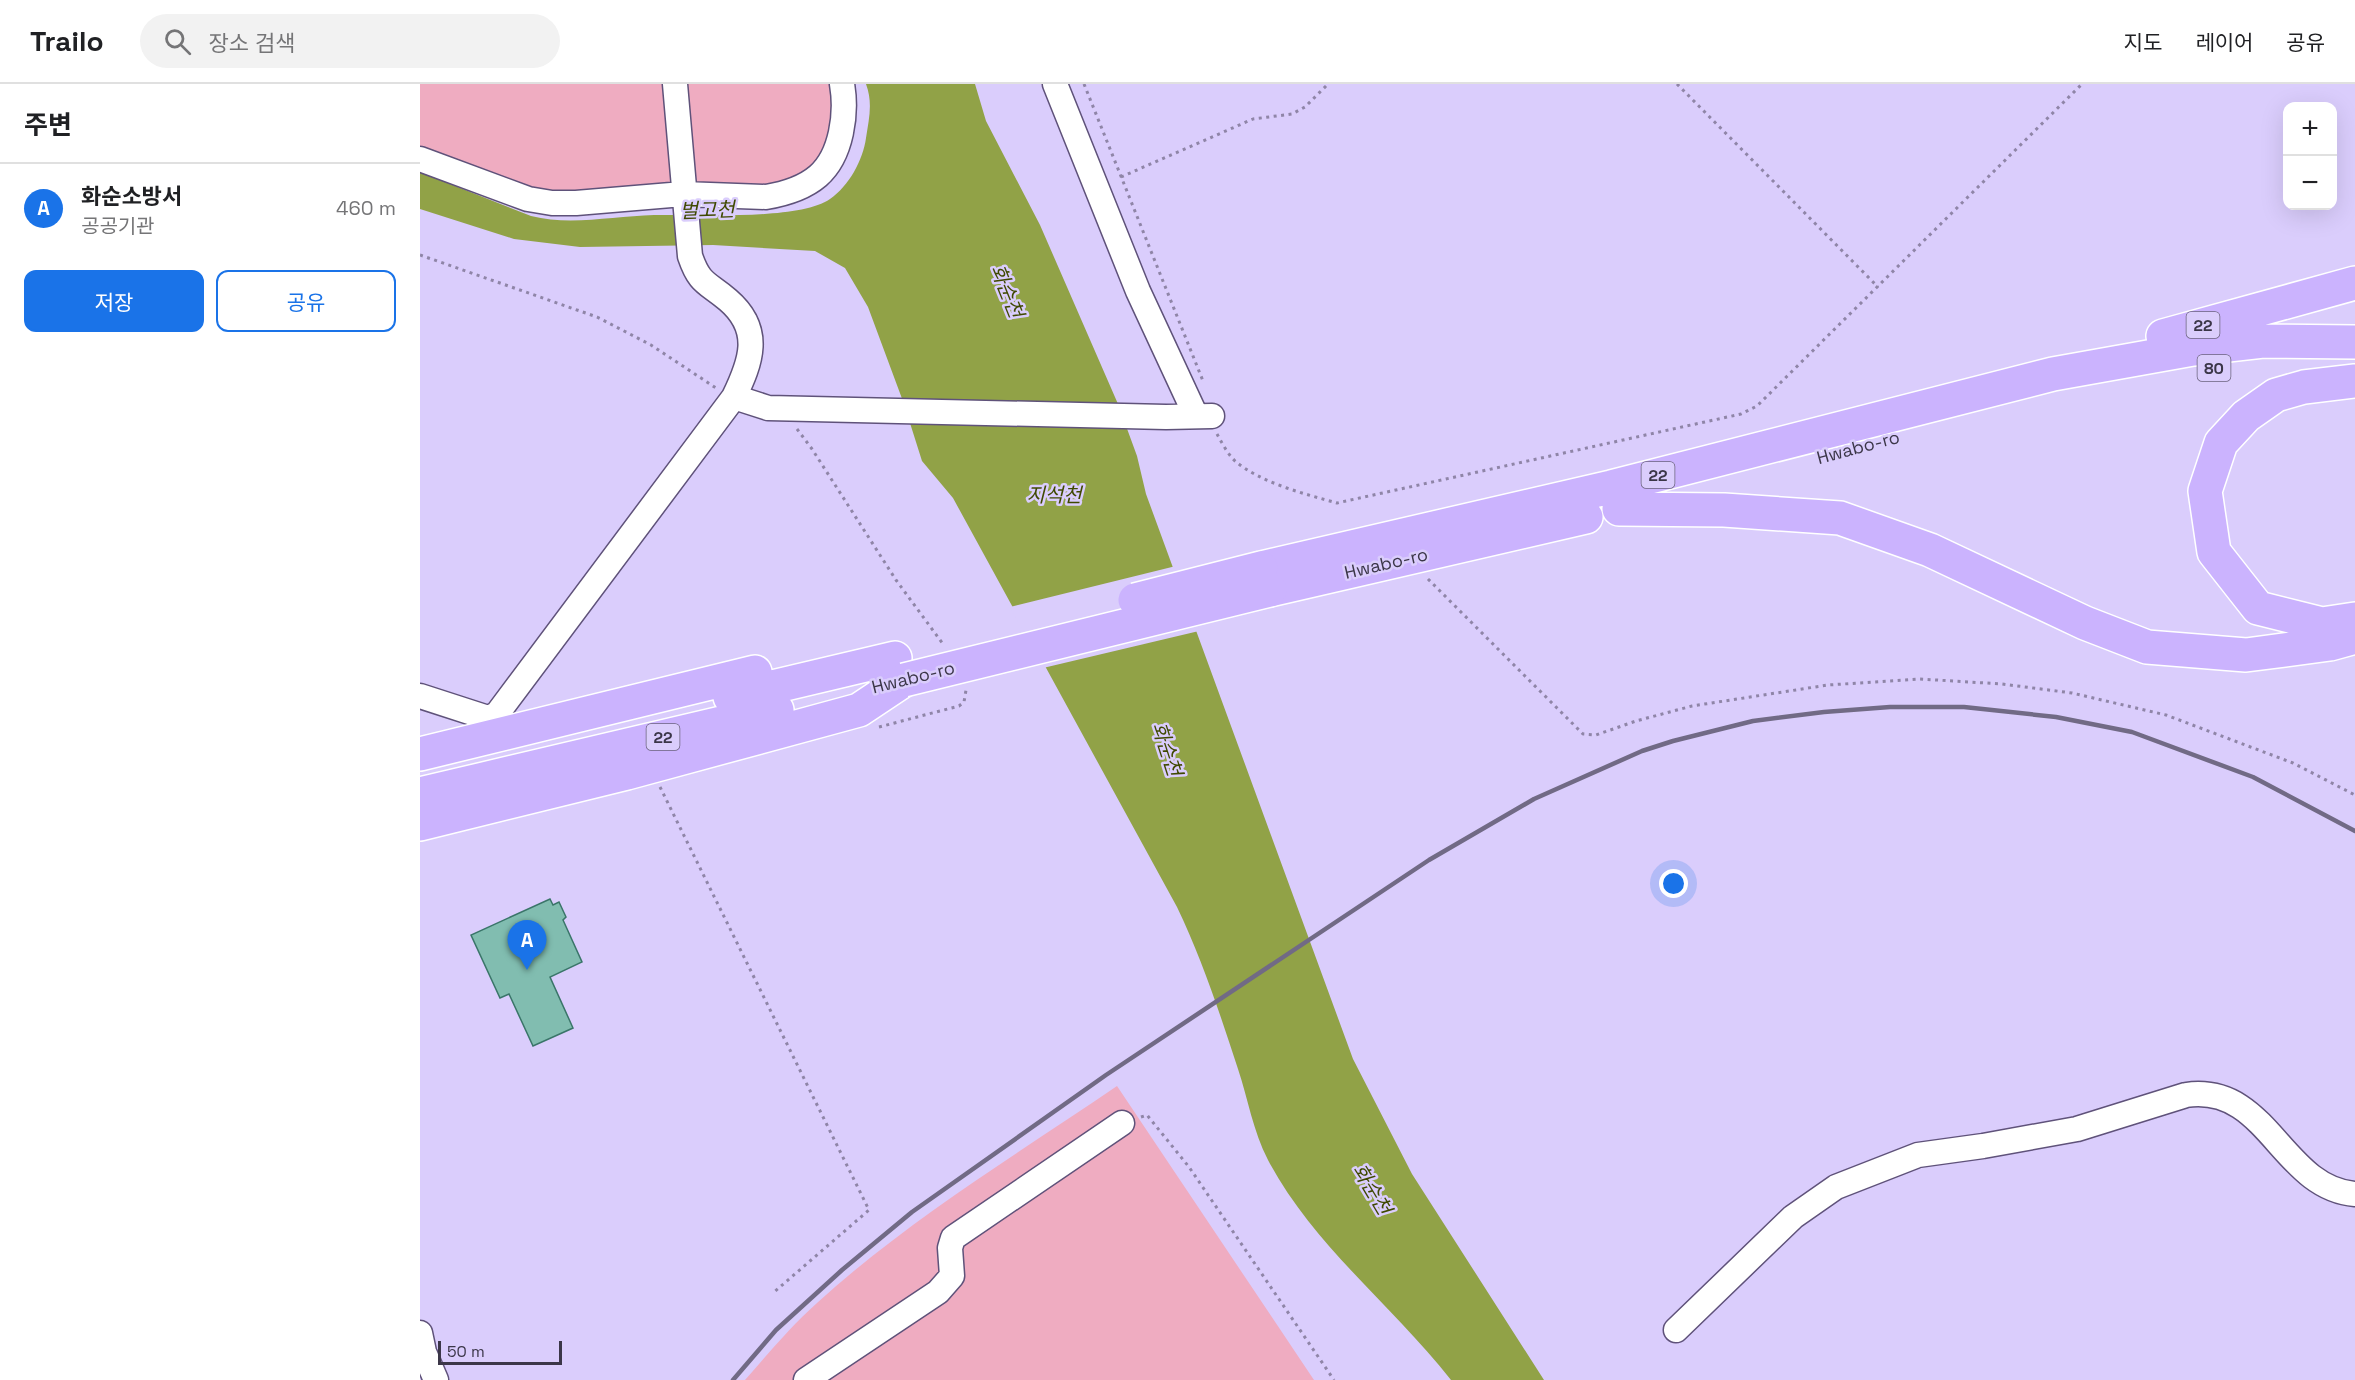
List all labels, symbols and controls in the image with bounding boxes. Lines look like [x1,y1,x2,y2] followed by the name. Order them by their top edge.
[140,14,560,68] search box
[30,23,104,59] text: Trailo
[161,25,194,58] icon: search
[209,29,295,57] text: 장소 검색
[2124,29,2162,56] text: 지도
[2195,29,2253,56] text: 레이어
[2286,29,2325,56] text: 공유
[2283,102,2337,210] map controls
[2283,102,2337,156] button: +
[24,108,72,142] text: 주변
[2283,156,2337,210] button: −
[81,182,182,210] text: 화순소방서
[37,195,50,221] text: A
[336,195,396,221] text: 460 m
[679,196,738,224] water label: 벌고천
[81,213,155,239] text: 공공기관
[985,261,1030,324] water label: 화순천
[24,270,204,332] button: 저장
[216,270,396,332] button: 공유
[2186,312,2220,338] road number: 22
[2198,355,2230,381] road number: 80
[1814,425,1902,469] street label: Hwabo-ro
[1642,462,1674,488] road number: 22
[1026,482,1084,508] water label: 지석천
[1342,542,1430,584] street label: Hwabo-ro
[869,656,957,698] street label: Hwabo-ro
[1146,719,1189,782] water label: 화순천
[646,724,680,750] road number: 22
[1659,869,1688,898] your location
[508,920,546,970] pin: A
[1347,1159,1399,1222] water label: 화순천
[438,1338,562,1366] scale bar
[447,1341,485,1362] text: 50 m

